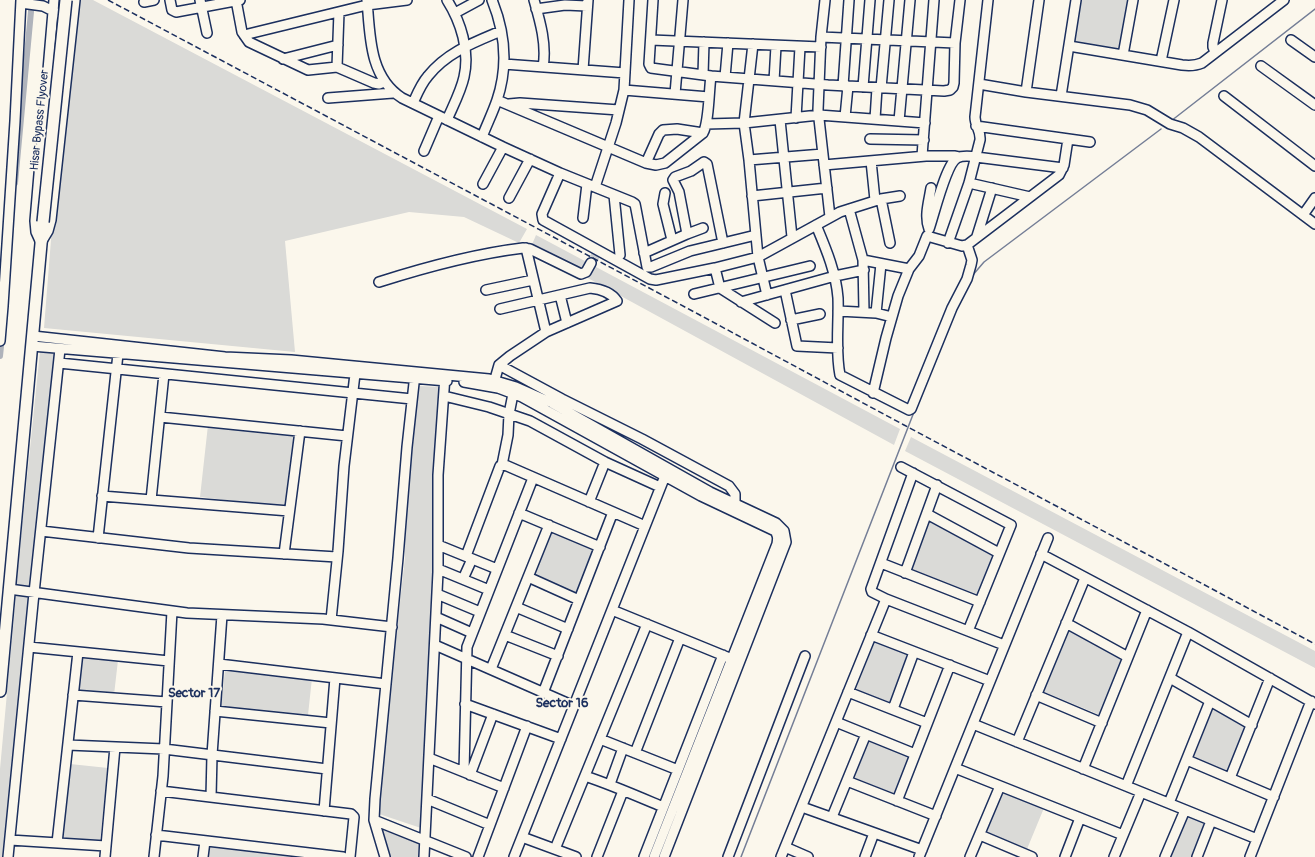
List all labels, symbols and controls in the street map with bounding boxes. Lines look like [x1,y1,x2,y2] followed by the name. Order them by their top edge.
[28,69,52,171] street label: Hisar Bypass Flyover
[168,686,220,702] district label: Sector 17
[536,696,588,712] district label: Sector 16

